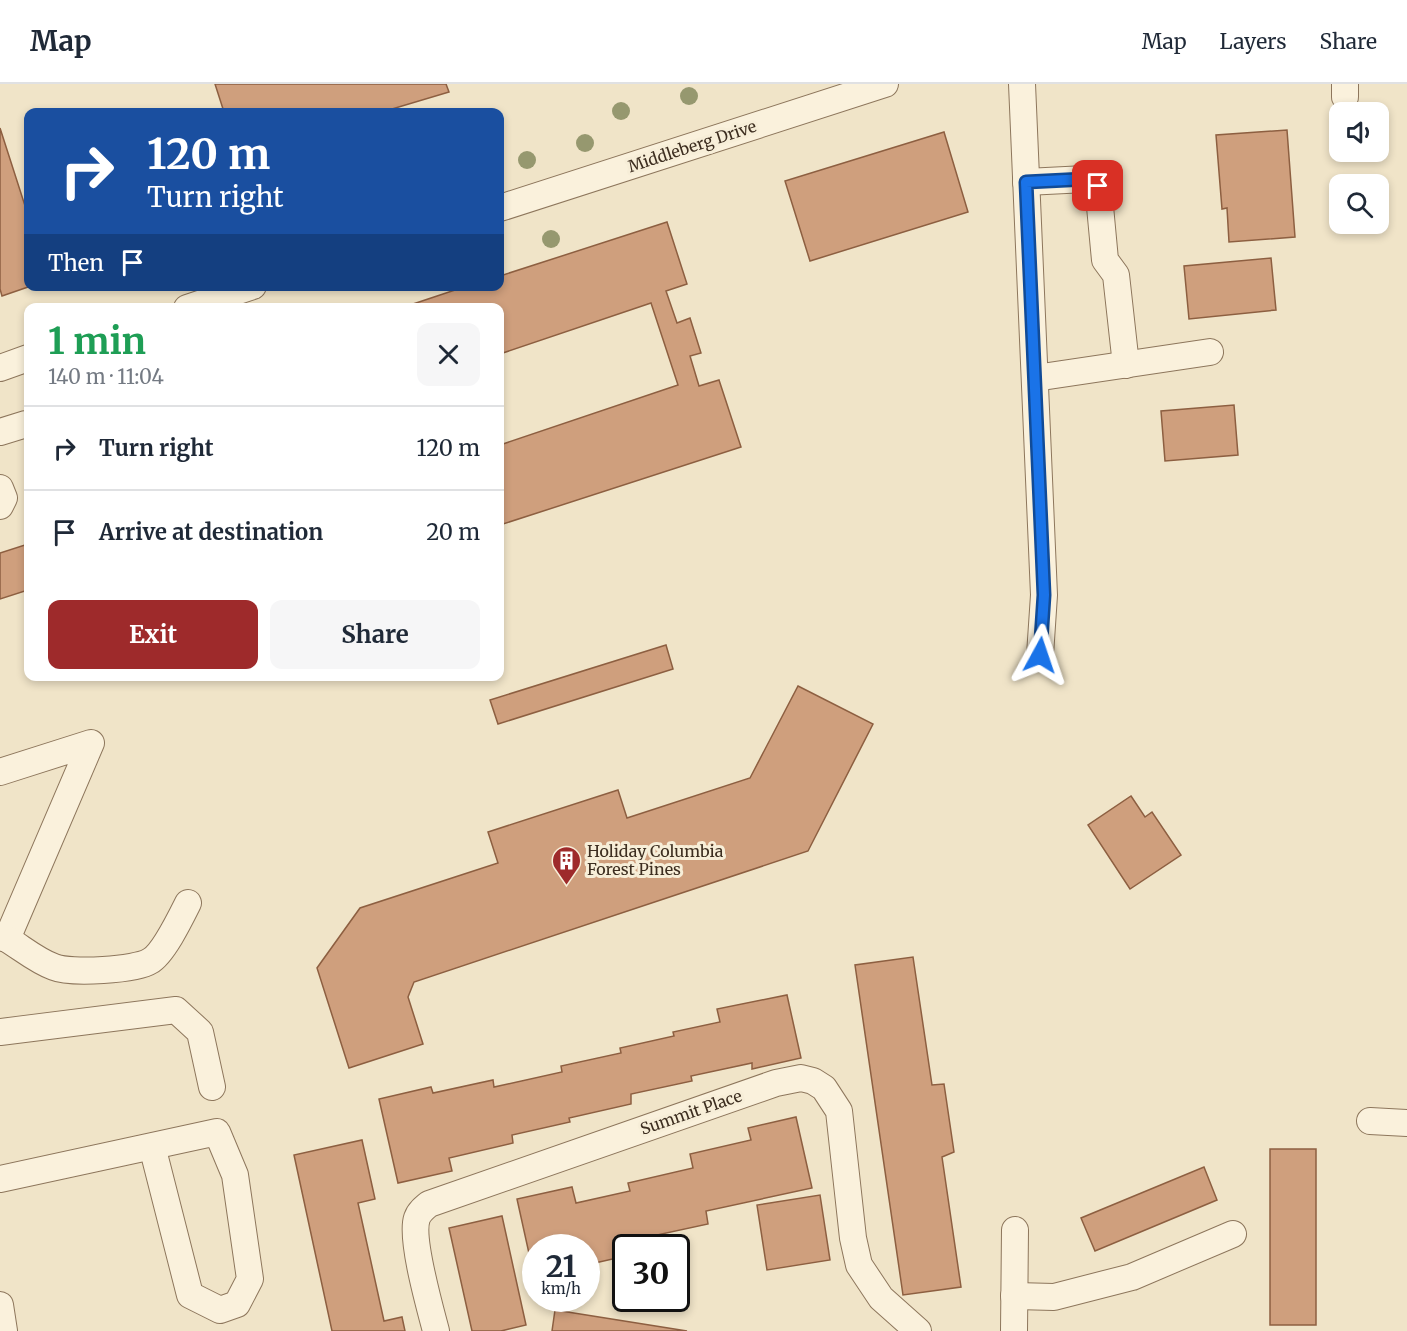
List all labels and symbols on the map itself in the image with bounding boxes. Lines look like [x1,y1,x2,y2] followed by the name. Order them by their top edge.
[625,116,759,176] street label: Middleberg Drive
[1072,160,1123,211] pin
[1008,623,1072,687] position arrow
[587,841,724,879] place label: Holiday Columbia Forest Pines
[550,844,582,886] building icon: Holiday Columbia Forest Pines
[638,1085,744,1139] street label: Summit Place
[612,1234,690,1312] speed limit sign: 30

